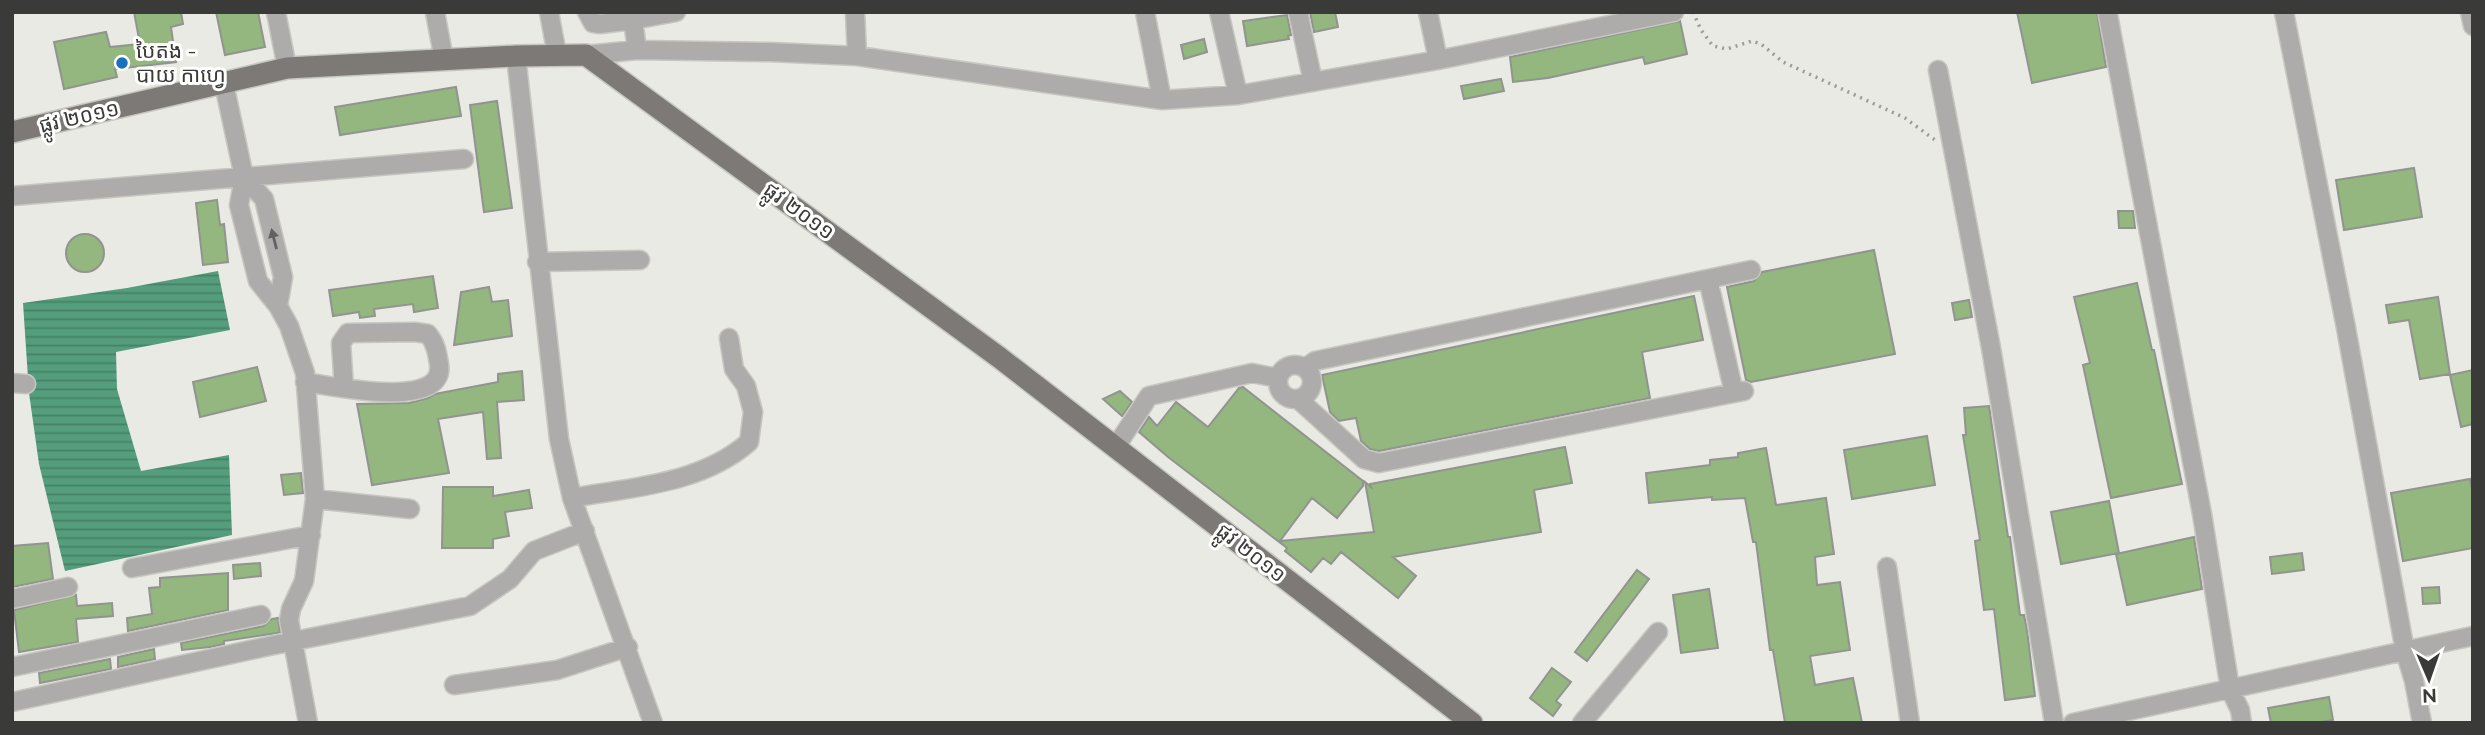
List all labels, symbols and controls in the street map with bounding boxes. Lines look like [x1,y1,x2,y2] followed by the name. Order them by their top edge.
[136,38,226,89] place label: បៃតង - បាយ កាហ្វេ
[114,55,130,71] marker: បៃតង - បាយ កាហ្វេ
[36,95,123,145] street label: ផ្លូវ ២០១១
[755,177,840,250] street label: ផ្លូវ ២០១១
[268,228,279,250] one-way arrow
[1207,518,1291,593] street label: ផ្លូវ ២០១១
[2394,644,2464,714] north arrow
[2422,685,2437,707] text: N

